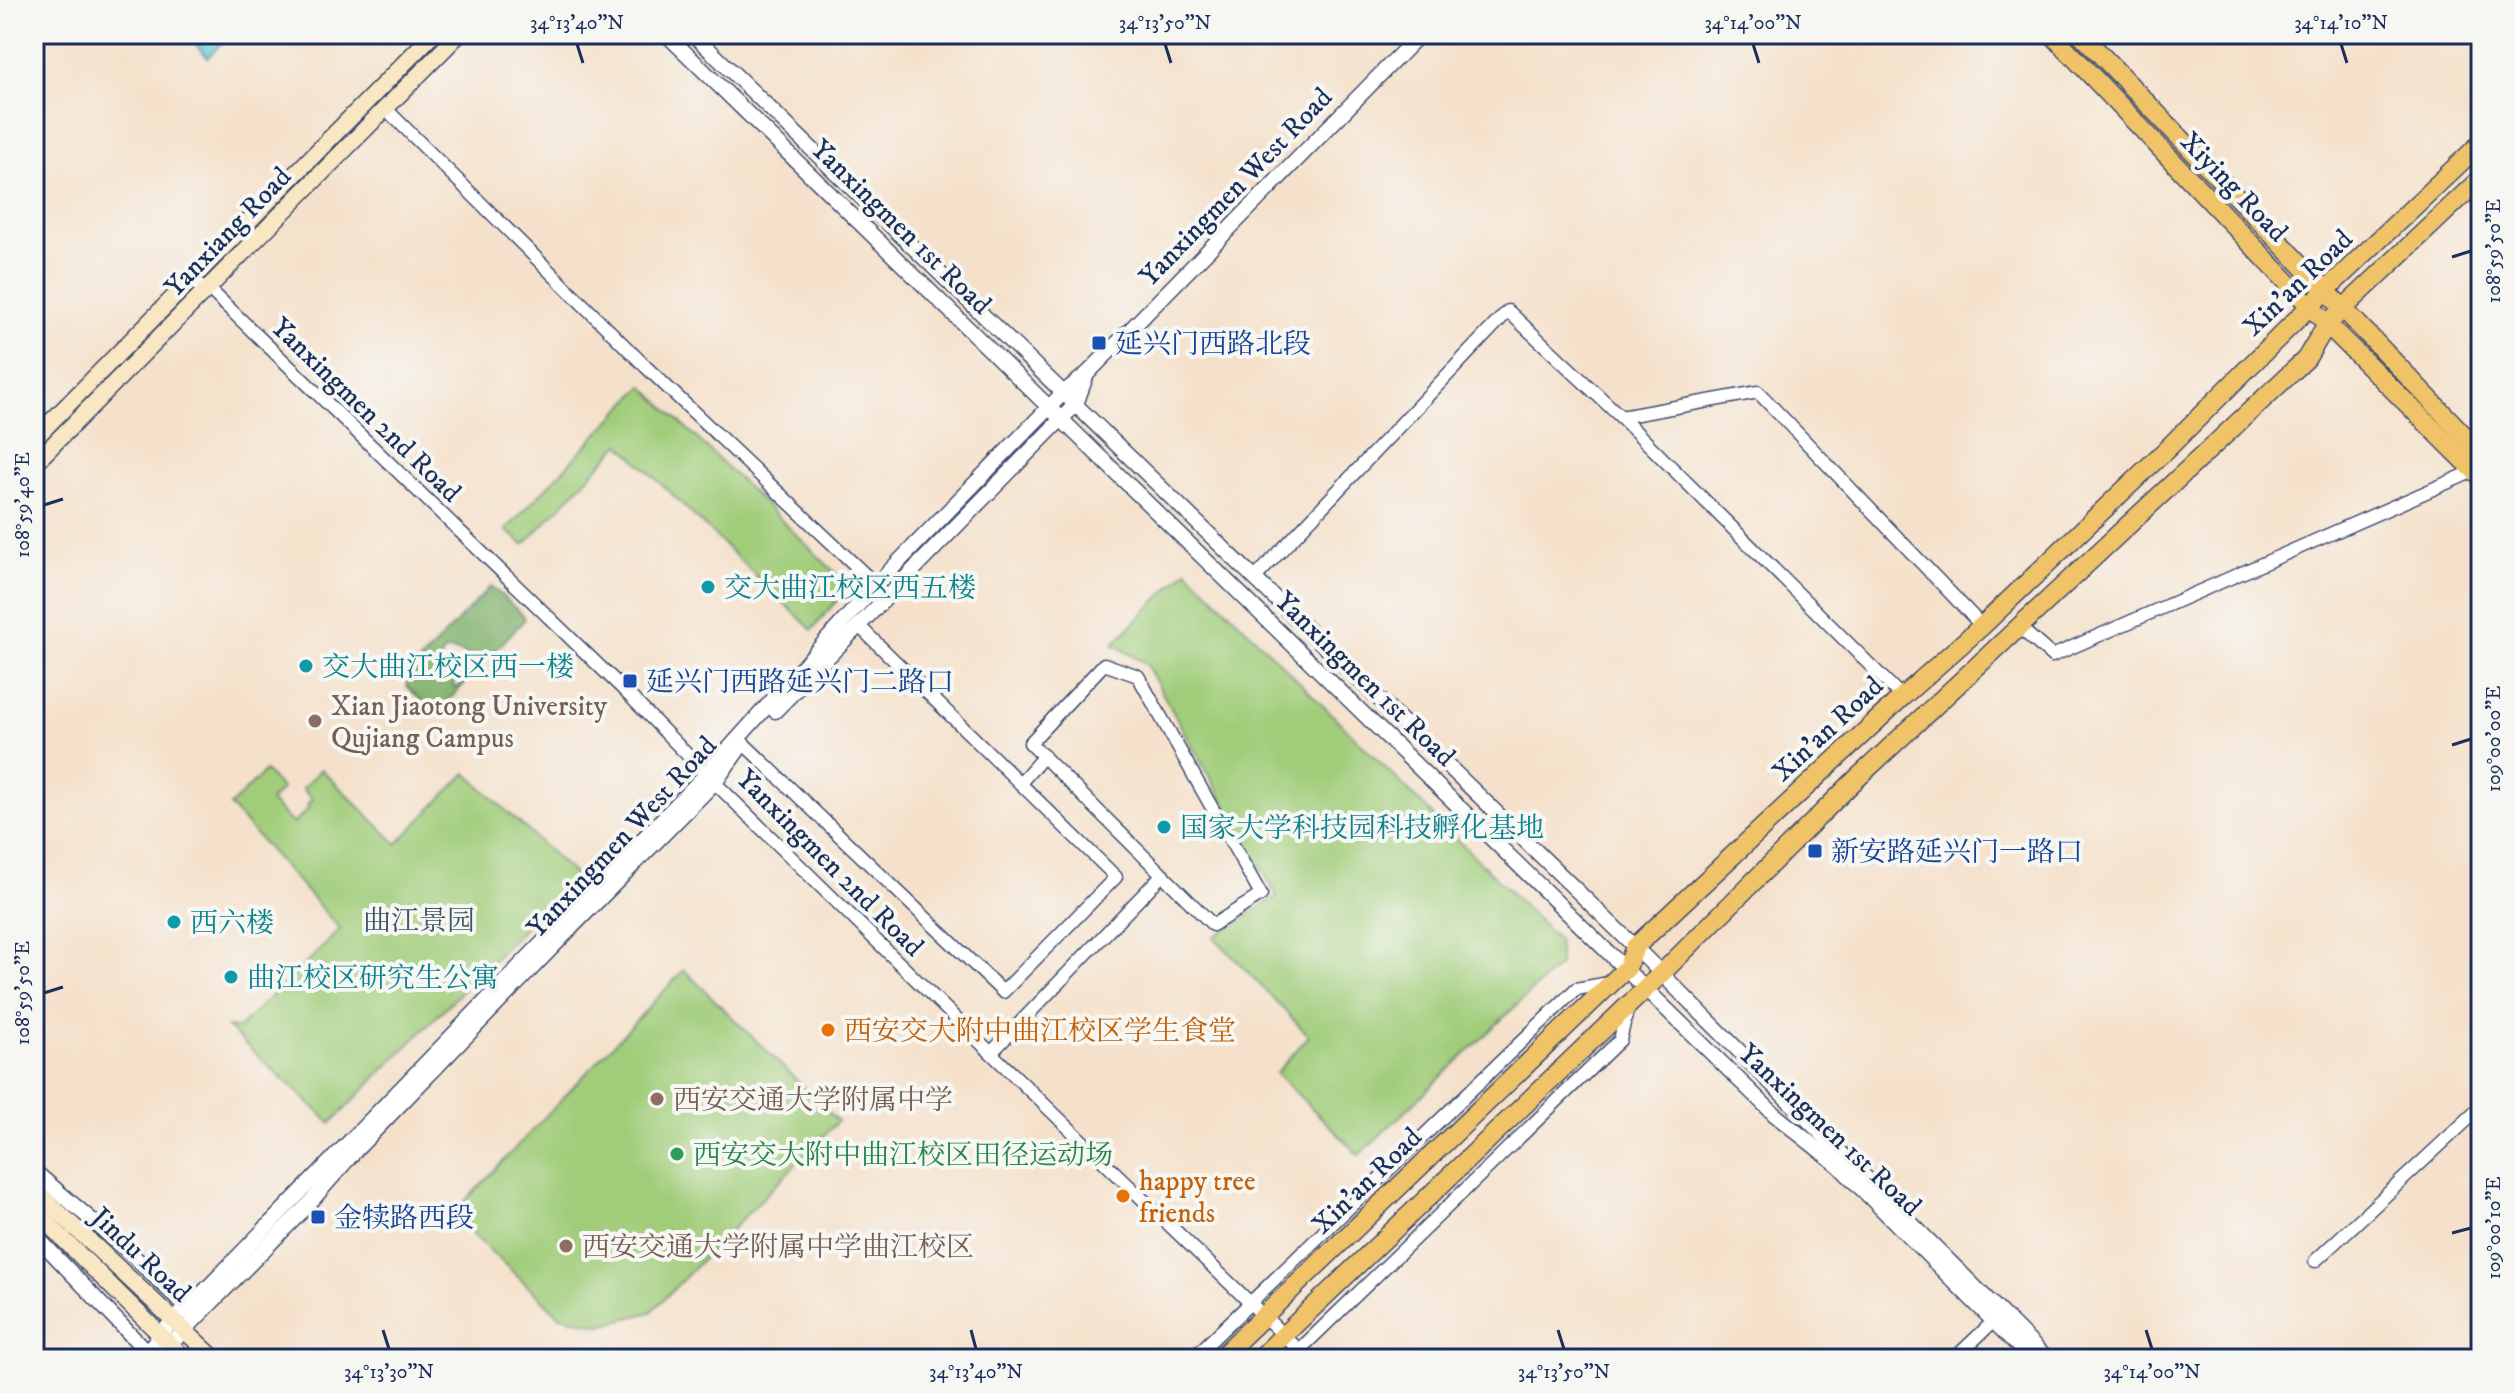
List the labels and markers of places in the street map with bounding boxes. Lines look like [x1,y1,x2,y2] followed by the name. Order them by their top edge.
[1115,327,1311,362] place label: 延兴门西路北段
[1090,334,1108,352] marker: 延兴门西路北段
[724,571,976,606] place label: 交大曲江校区西五楼
[699,578,717,596] marker: 交大曲江校区西五楼
[322,650,574,685] place label: 交大曲江校区西一楼
[297,657,315,675] marker: 交大曲江校区西一楼
[646,665,954,700] place label: 延兴门西路延兴门二路口
[621,672,639,690] marker: 延兴门西路延兴门二路口
[331,689,608,756] place label: Xian Jiaotong University Qujiang Campus
[306,712,324,730] marker: Xian Jiaotong University Qujiang Campus
[1180,811,1544,846] place label: 国家大学科技园科技孵化基地
[1155,818,1173,836] marker: 国家大学科技园科技孵化基地
[1831,835,2083,870] place label: 新安路延兴门一路口
[1806,842,1824,860] marker: 新安路延兴门一路口
[190,906,274,941] place label: 西六楼
[165,913,183,931] marker: 西六楼
[247,961,499,996] place label: 曲江校区研究生公寓
[222,968,240,986] marker: 曲江校区研究生公寓
[844,1014,1236,1049] place label: 西安交大附中曲江校区学生食堂
[819,1021,837,1039] marker: 西安交大附中曲江校区学生食堂
[673,1083,953,1118] place label: 西安交通大学附属中学
[648,1090,666,1108] marker: 西安交通大学附属中学
[693,1138,1113,1173] place label: 西安交大附中曲江校区田径运动场
[668,1145,686,1163] marker: 西安交大附中曲江校区田径运动场
[1139,1164,1256,1231] place label: happy tree friends
[1114,1187,1132,1205] marker: happy tree friends
[334,1201,474,1236] place label: 金犊路西段
[309,1208,327,1226] marker: 金犊路西段
[582,1230,974,1265] place label: 西安交通大学附属中学曲江校区
[557,1237,575,1255] marker: 西安交通大学附属中学曲江校区

